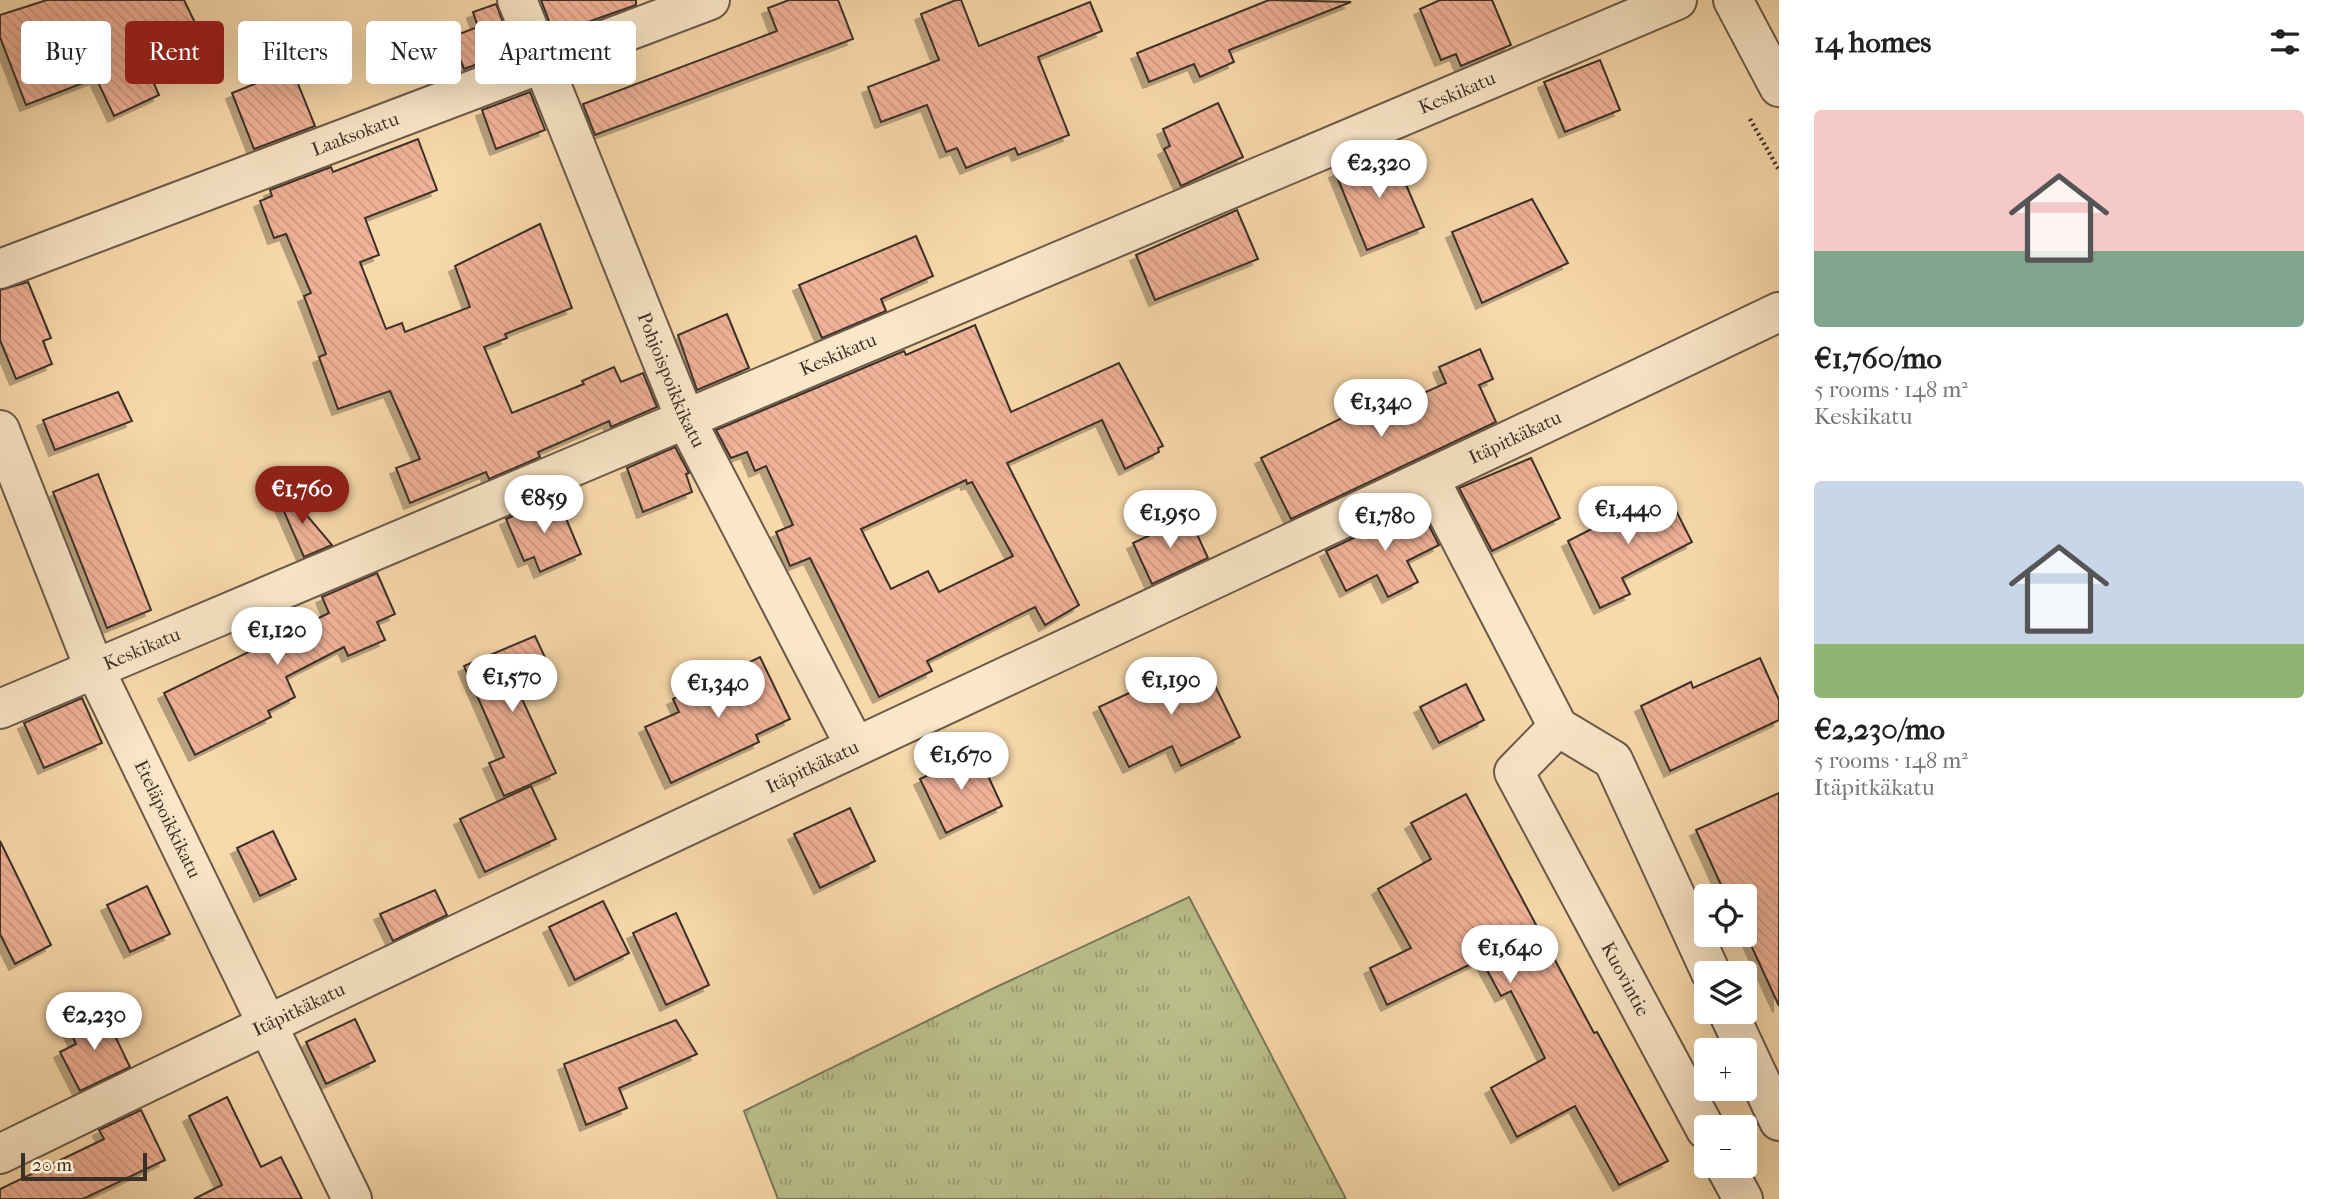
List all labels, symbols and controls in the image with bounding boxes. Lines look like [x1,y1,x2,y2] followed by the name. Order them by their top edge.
[21,21,111,84] chip: Buy
[125,21,224,84] chip: Rent
[238,21,352,84] chip: Filters
[366,21,461,84] chip: New
[475,21,636,84] chip: Apartment
[2266,23,2304,61] icon: filters
[1814,25,1931,60] text: 14 homes
[1415,67,1499,119] street label: Keskikatu
[309,108,402,161] street label: Laaksokatu
[1322,140,1436,200] pin: €2,320
[1347,149,1411,176] text: €2,320
[1996,155,2122,281] icon: home
[633,309,710,452] street label: Pohjoispoikkikatu
[796,329,880,381] street label: Keskikatu
[1814,341,1942,376] text: €1,760/mo
[1814,376,1968,403] text: 5 rooms · 148 m²
[1324,380,1438,439] pin: €1,340
[1350,388,1412,415] text: €1,340
[1814,403,1913,430] text: Keskikatu
[1465,406,1565,469] street label: Itäpitkäkatu
[245,466,359,526] pin: €1,760
[271,475,333,502] text: €1,760
[503,476,585,535] pin: €859
[520,484,568,511] text: €859
[1571,486,1685,546] pin: €1,440
[1113,490,1227,550] pin: €1,950
[1328,494,1442,553] pin: €1,780
[1594,495,1662,522] text: €1,440
[1140,499,1200,526] text: €1,950
[1355,502,1415,529] text: €1,780
[1996,526,2122,652] icon: home
[220,608,334,667] pin: €1,120
[247,616,307,643] text: €1,120
[100,623,184,675] street label: Keskikatu
[455,654,569,714] pin: €1,570
[1114,658,1228,717] pin: €1,190
[661,660,775,720] pin: €1,340
[482,663,542,690] text: €1,570
[1141,666,1201,693] text: €1,190
[687,669,749,696] text: €1,340
[1814,712,1945,747] text: €2,230/mo
[904,732,1018,792] pin: €1,670
[763,736,863,798] street label: Itäpitkäkatu
[930,741,992,768] text: €1,670
[1814,747,1968,774] text: 5 rooms · 148 m²
[130,757,206,882] street label: Eteläpoikkikatu
[1814,774,1935,801] text: Itäpitkäkatu
[1694,884,1757,1178] map controls
[1694,884,1757,947] button: locate
[1453,926,1567,985] pin: €1,640
[1477,934,1543,961] text: €1,640
[1596,938,1654,1020] street label: Kuovintie
[1694,961,1757,1024] button: layers
[249,978,349,1041] street label: Itäpitkäkatu
[37,992,151,1052] pin: €2,230
[62,1001,126,1028] text: €2,230
[1694,1038,1757,1101] button: +
[1694,1115,1757,1178] button: −
[21,1150,147,1182] scale bar
[32,1154,72,1176] text: 20 m

